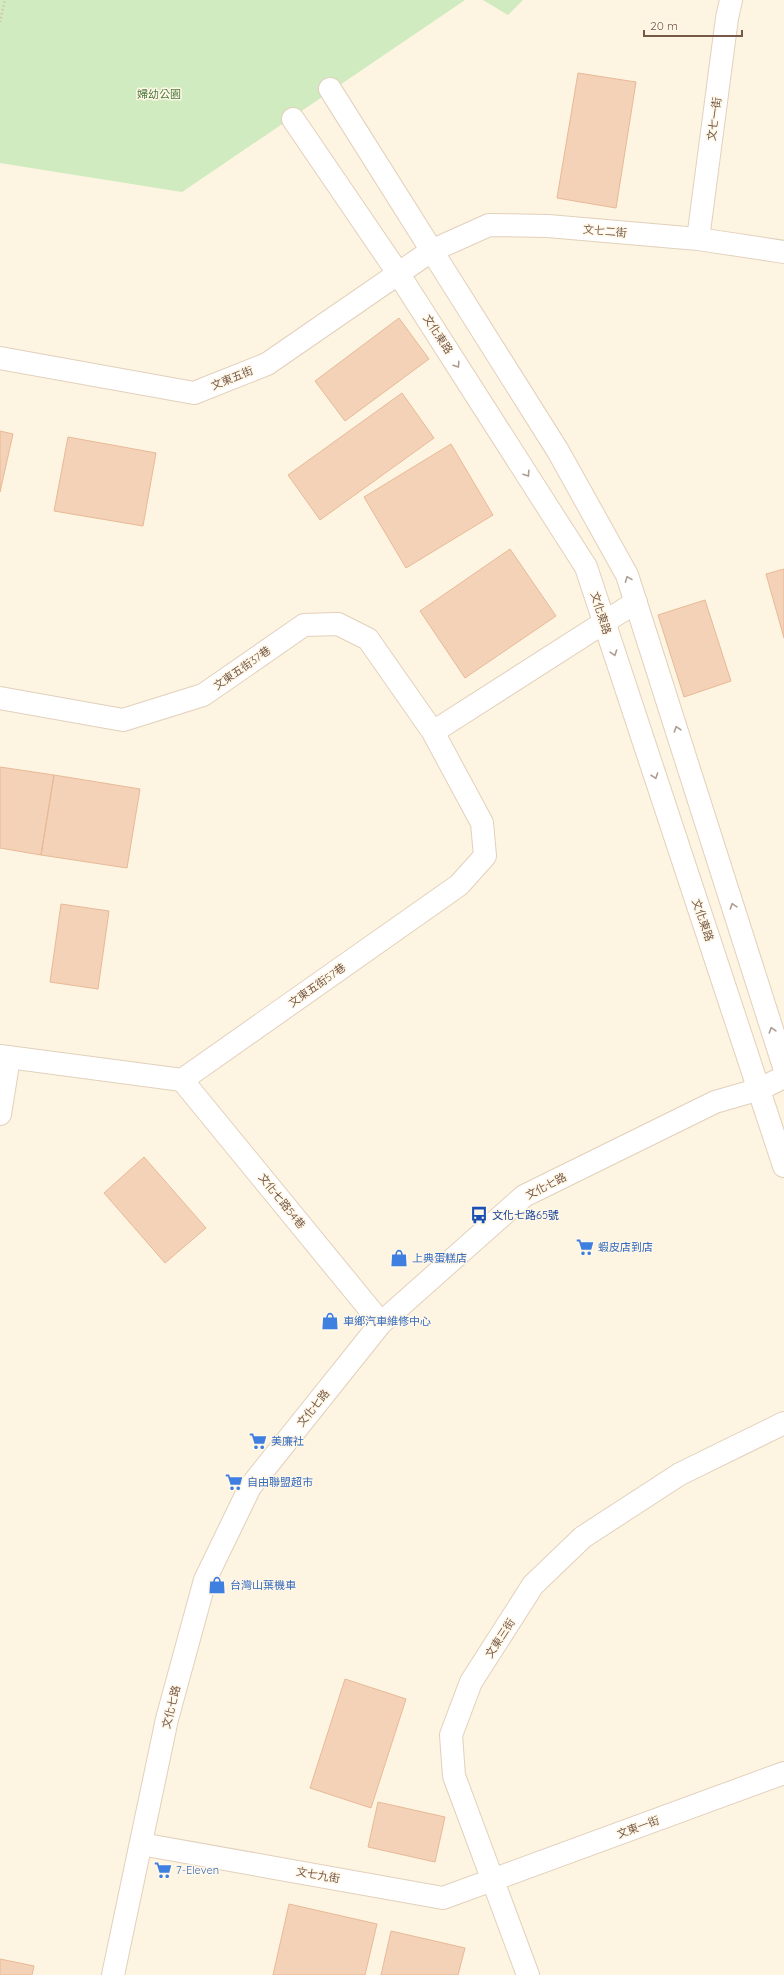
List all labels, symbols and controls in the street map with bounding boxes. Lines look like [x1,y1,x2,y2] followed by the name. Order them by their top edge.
[644,12,742,38] scale bar
[650,18,678,33] text: 20 m
[137,87,181,101] park label: 婦幼公園
[704,96,724,142] street label: 文七一街
[582,222,628,240] street label: 文七二街
[420,312,456,356] street label: 文化東路
[452,361,460,368] one-way arrow
[209,363,255,393] street label: 文東五街
[522,470,530,477] one-way arrow
[625,575,633,583] one-way arrow
[588,590,614,636] street label: 文化東路
[211,643,273,693] street label: 文東五街37巷
[609,649,618,656] one-way arrow
[673,726,681,733] one-way arrow
[650,773,659,780] one-way arrow
[689,897,717,943] street label: 文化東路
[729,903,738,910] one-way arrow
[286,960,348,1010] street label: 文東五街57巷
[768,1027,777,1034] one-way arrow
[523,1170,569,1202] street label: 文化七路
[256,1171,308,1231] street label: 文化七路54巷
[469,1205,489,1225] bus stop icon: 文化七路65號
[492,1208,559,1222] place label: 文化七路65號
[575,1237,595,1257] supermarket icon: 蝦皮店到店
[598,1240,653,1254] place label: 蝦皮店到店
[389,1248,409,1268] shop icon: 上典蛋糕店
[412,1251,467,1265] place label: 上典蛋糕店
[320,1311,340,1331] shop icon: 車鄉汽車維修中心
[343,1314,431,1328] place label: 車鄉汽車維修中心
[294,1386,332,1430] street label: 文化七路
[248,1431,268,1451] supermarket icon: 美廉社
[271,1434,304,1448] place label: 美廉社
[224,1472,244,1492] supermarket icon: 自由聯盟超市
[247,1475,313,1489] place label: 自由聯盟超市
[207,1575,227,1595] shop icon: 台灣山葉機車
[230,1578,296,1592] place label: 台灣山葉機車
[482,1616,518,1660] street label: 文東三街
[159,1684,183,1730] street label: 文化七路
[615,1813,661,1841] street label: 文東一街
[153,1860,173,1880] supermarket icon: 7-Eleven
[176,1863,219,1877] place label: 7-Eleven
[295,1864,341,1886] street label: 文七九街

